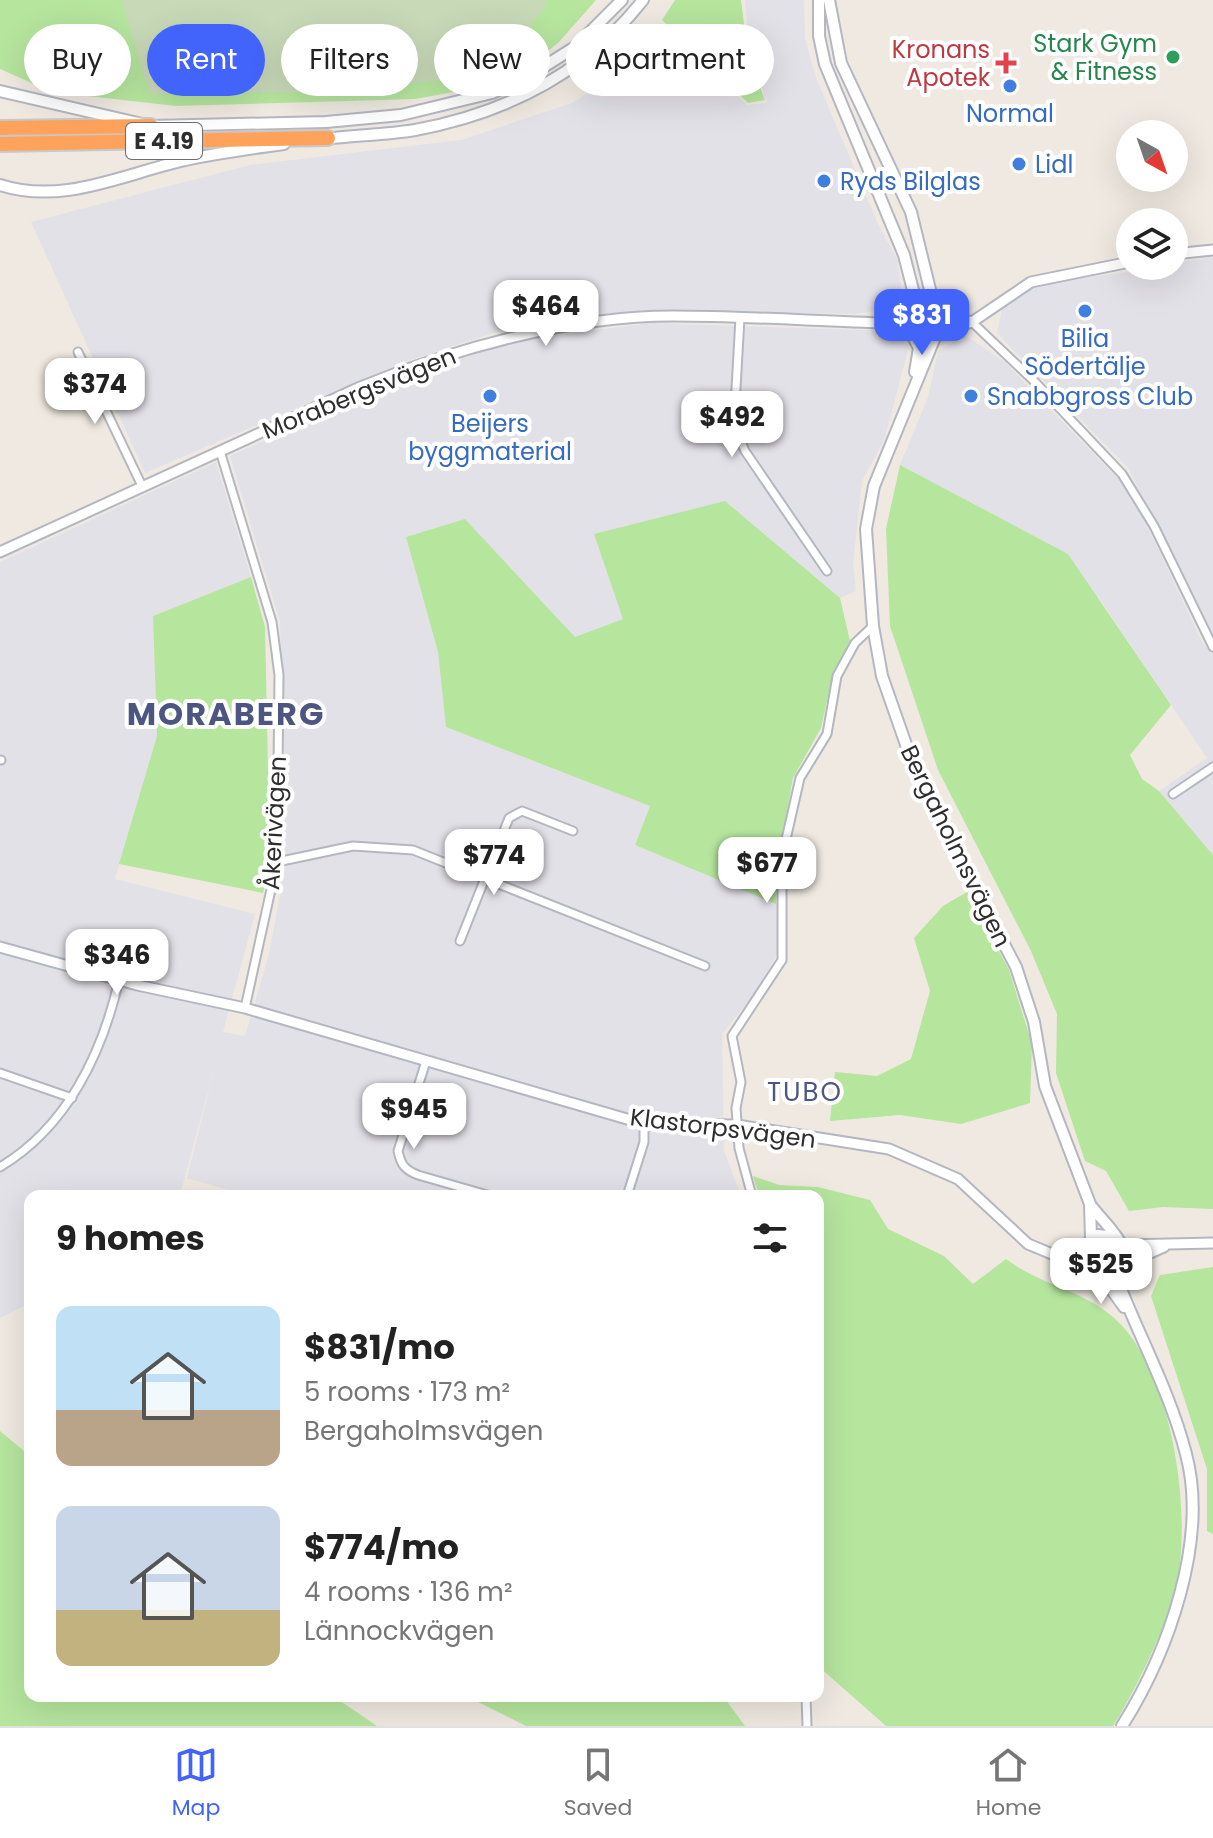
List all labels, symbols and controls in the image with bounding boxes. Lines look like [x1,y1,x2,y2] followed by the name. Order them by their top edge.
[24,24,131,96] chip: Buy
[147,24,265,96] chip: Rent
[281,24,418,96] chip: Filters
[434,24,550,96] chip: New
[566,24,774,96] chip: Apartment
[1033,27,1157,88] place label: Stark Gym & Fitness
[892,33,991,94] place label: Kronans Apotek
[1164,48,1182,66] marker: Stark Gym & Fitness
[997,54,1015,72] marker: Kronans Apotek
[1001,77,1019,95] marker: Normal
[966,97,1054,130] place label: Normal
[1116,120,1188,192] north arrow
[1116,120,1188,280] map controls
[126,123,202,159] road number: E 4.19
[1035,148,1073,181] place label: Lidl
[1010,155,1028,173] marker: Lidl
[840,165,981,198] place label: Ryds Bilglas
[815,172,833,190] marker: Ryds Bilglas
[1116,208,1188,280] button: layers
[499,280,593,348] pin: $464
[512,288,580,324] text: $464
[875,289,969,357] pin: $831
[892,297,952,333] text: $831
[1076,302,1094,320] marker: Bilia Södertälje
[1024,322,1146,383] place label: Bilia Södertälje
[257,339,461,447] street label: Morabergsvägen
[48,358,142,426] pin: $374
[63,366,127,402] text: $374
[987,380,1193,413] place label: Snabbgross Club
[481,387,499,405] marker: Beijers byggmaterial
[962,387,980,405] marker: Snabbgross Club
[685,391,779,459] pin: $492
[699,399,765,435] text: $492
[408,407,572,468] place label: Beijers byggmaterial
[127,691,325,736] district label: MORABERG
[893,739,1019,953] street label: Bergaholmsvägen
[254,755,294,891] street label: Åkerivägen
[447,829,541,897] pin: $774
[463,837,525,873] text: $774
[720,837,814,905] pin: $677
[736,845,798,881] text: $677
[70,929,164,997] pin: $346
[83,937,151,973] text: $346
[767,1074,843,1110] district label: TUBO
[367,1083,461,1151] pin: $945
[380,1091,448,1127] text: $945
[628,1100,818,1156] street label: Klastorpsvägen
[56,1214,205,1262] text: 9 homes
[748,1216,792,1260] icon: filters
[1054,1238,1148,1306] pin: $525
[1068,1246,1134,1282] text: $525
[304,1323,455,1371] text: $831/mo
[120,1338,216,1434] icon: home
[304,1374,510,1410] text: 5 rooms · 173 m²
[304,1413,543,1449] text: Bergaholmsvägen
[304,1523,459,1571] text: $774/mo
[120,1538,216,1634] icon: home
[304,1574,512,1610] text: 4 rooms · 136 m²
[304,1613,494,1649] text: Lännockvägen
[172,1743,220,1824] tab: Map
[564,1743,632,1824] tab: Saved
[976,1743,1041,1824] tab: Home

